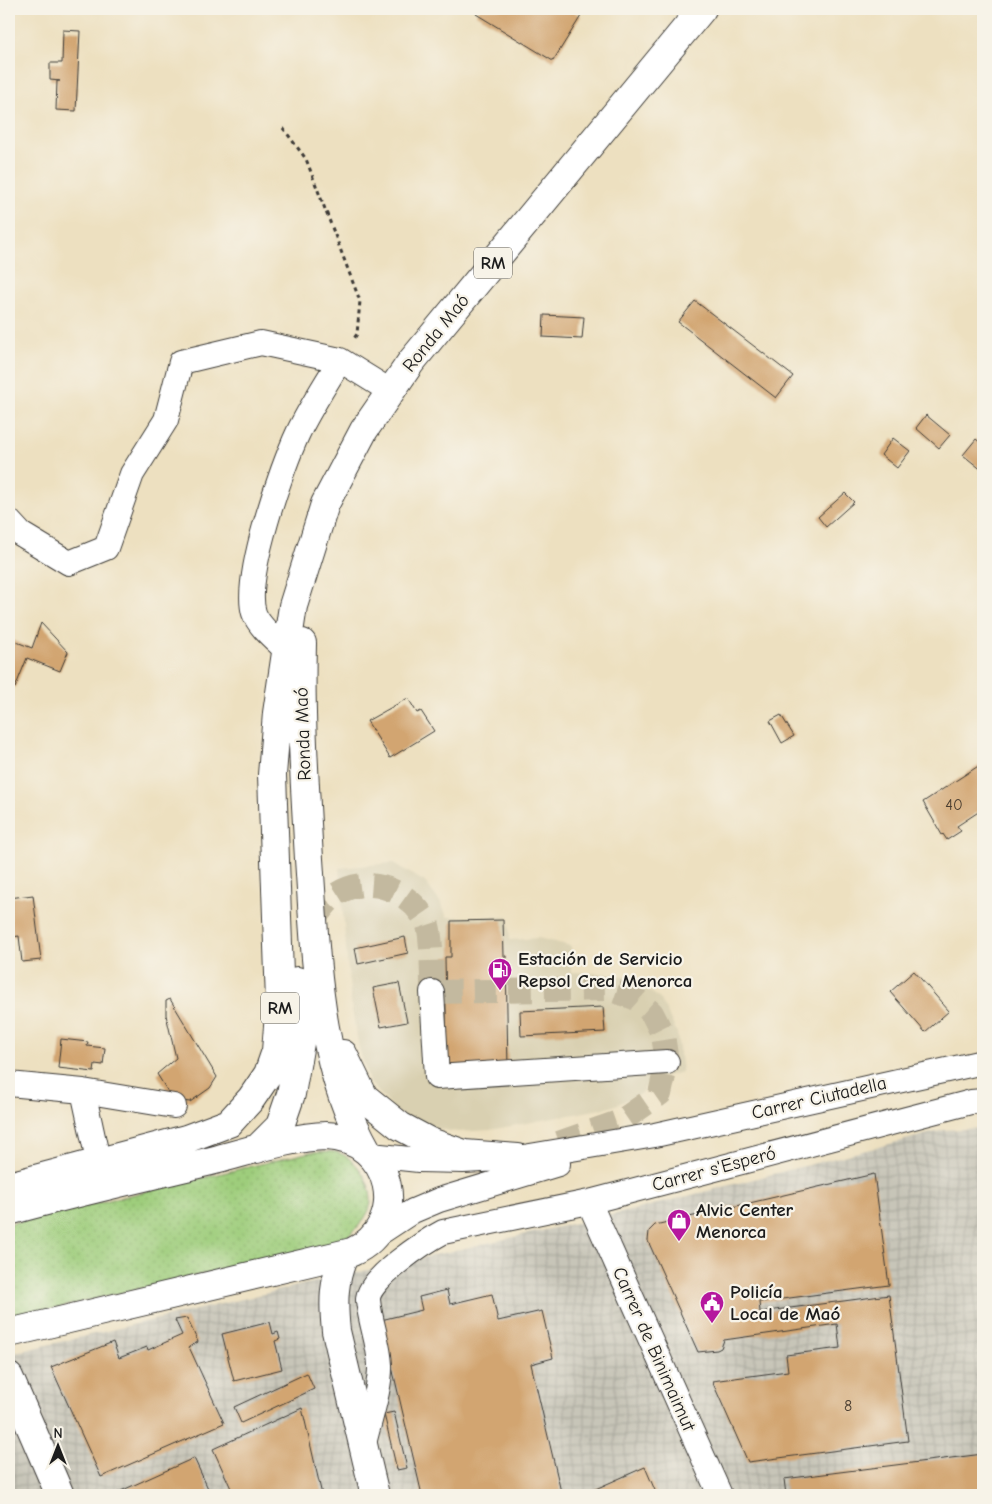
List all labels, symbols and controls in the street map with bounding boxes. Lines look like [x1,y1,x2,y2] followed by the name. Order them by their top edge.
[474,248,512,278] road number: RM
[398,290,474,376] street label: Ronda Maó
[290,687,316,781] street label: Ronda Maó
[945,796,963,814] house number: 40
[518,948,692,992] place label: Estación de Servicio Repsol Cred Menorca
[487,957,513,991] fuel station icon: Estación de Servicio Repsol Cred Menorca
[261,992,299,1024] road number: RM
[749,1072,889,1124] street label: Carrer Ciutadella
[650,1142,778,1196] street label: Carrer s'Esperó
[696,1199,794,1243] place label: Alvic Center Menorca
[666,1208,692,1242] shop icon: Alvic Center Menorca
[608,1264,700,1435] street label: Carrer de Binimaimut
[730,1281,840,1325] place label: Policía Local de Maó
[699,1290,725,1324] public building icon: Policía Local de Maó
[844,1397,852,1415] house number: 8
[32,1422,82,1472] north arrow
[53,1425,63,1442] text: N

